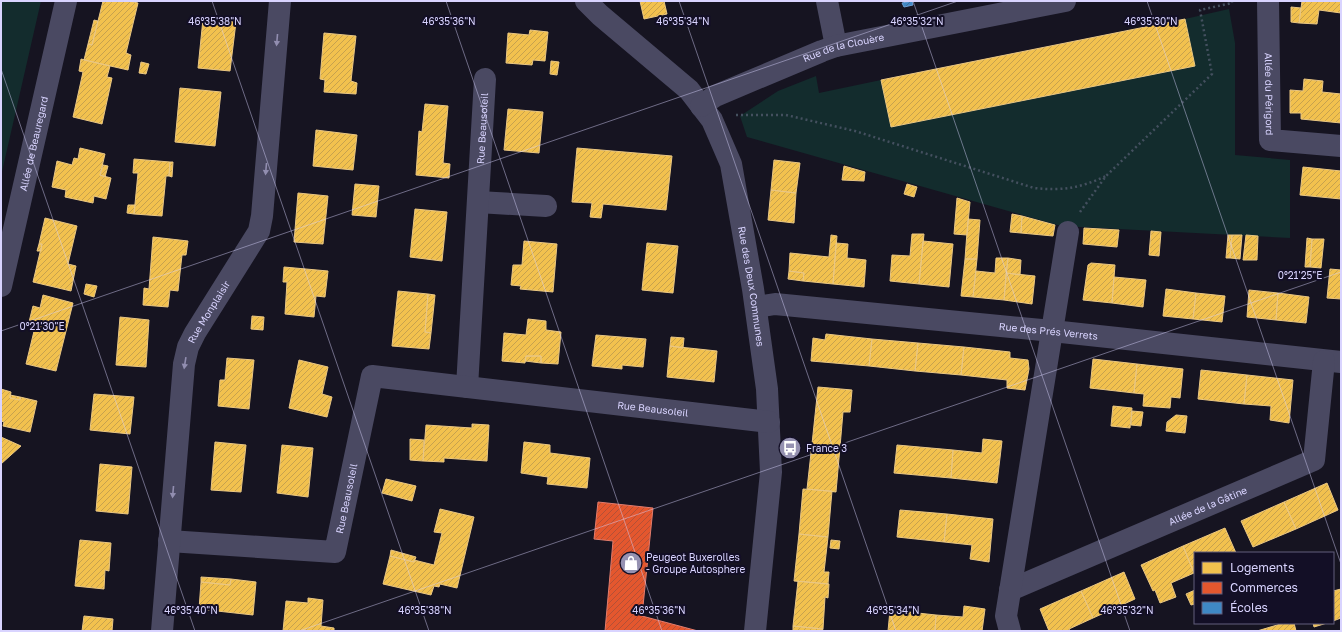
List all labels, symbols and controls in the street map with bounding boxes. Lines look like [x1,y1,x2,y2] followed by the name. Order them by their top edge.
[188,15,242,27] text: 46°35'38"N
[422,15,476,27] text: 46°35'36"N
[656,15,710,27] text: 46°35'34"N
[890,15,944,27] text: 46°35'32"N
[1124,15,1178,27] text: 46°35'30"N
[801,31,885,64] street label: Rue de la Clouère
[273,34,280,46] one-way arrow
[1263,53,1276,135] street label: Allée du Périgord
[474,92,490,164] street label: Rue Beausoleil
[17,95,50,192] street label: Allée de Beauregard
[262,163,269,175] one-way arrow
[736,225,767,347] street label: Rue des Deux Communes
[1278,269,1322,281] text: 0°21'25"E
[185,278,232,345] street label: Rue Monplaisir
[20,320,65,332] text: 0°21'30"E
[998,320,1099,342] street label: Rue des Prés Verrets
[182,356,188,369] one-way arrow
[617,398,689,419] street label: Rue Beausoleil
[777,435,803,461] bus stop icon: France 3
[806,442,847,454] place label: France 3
[333,462,359,535] street label: Rue Beausoleil
[1167,483,1249,528] street label: Allée de la Gâtine
[170,486,177,498] one-way arrow
[618,550,644,576] shop icon: Peugeot Buxerolles - Groupe Autosphere
[646,551,745,575] place label: Peugeot Buxerolles - Groupe Autosphere
[1194,552,1334,624] legend
[1230,560,1294,575] text: Logements
[1230,580,1298,595] text: Commerces
[1230,600,1268,615] text: Écoles
[164,604,218,616] text: 46°35'40"N
[398,604,452,616] text: 46°35'38"N
[632,604,686,616] text: 46°35'36"N
[866,604,920,616] text: 46°35'34"N
[1100,604,1154,616] text: 46°35'32"N

